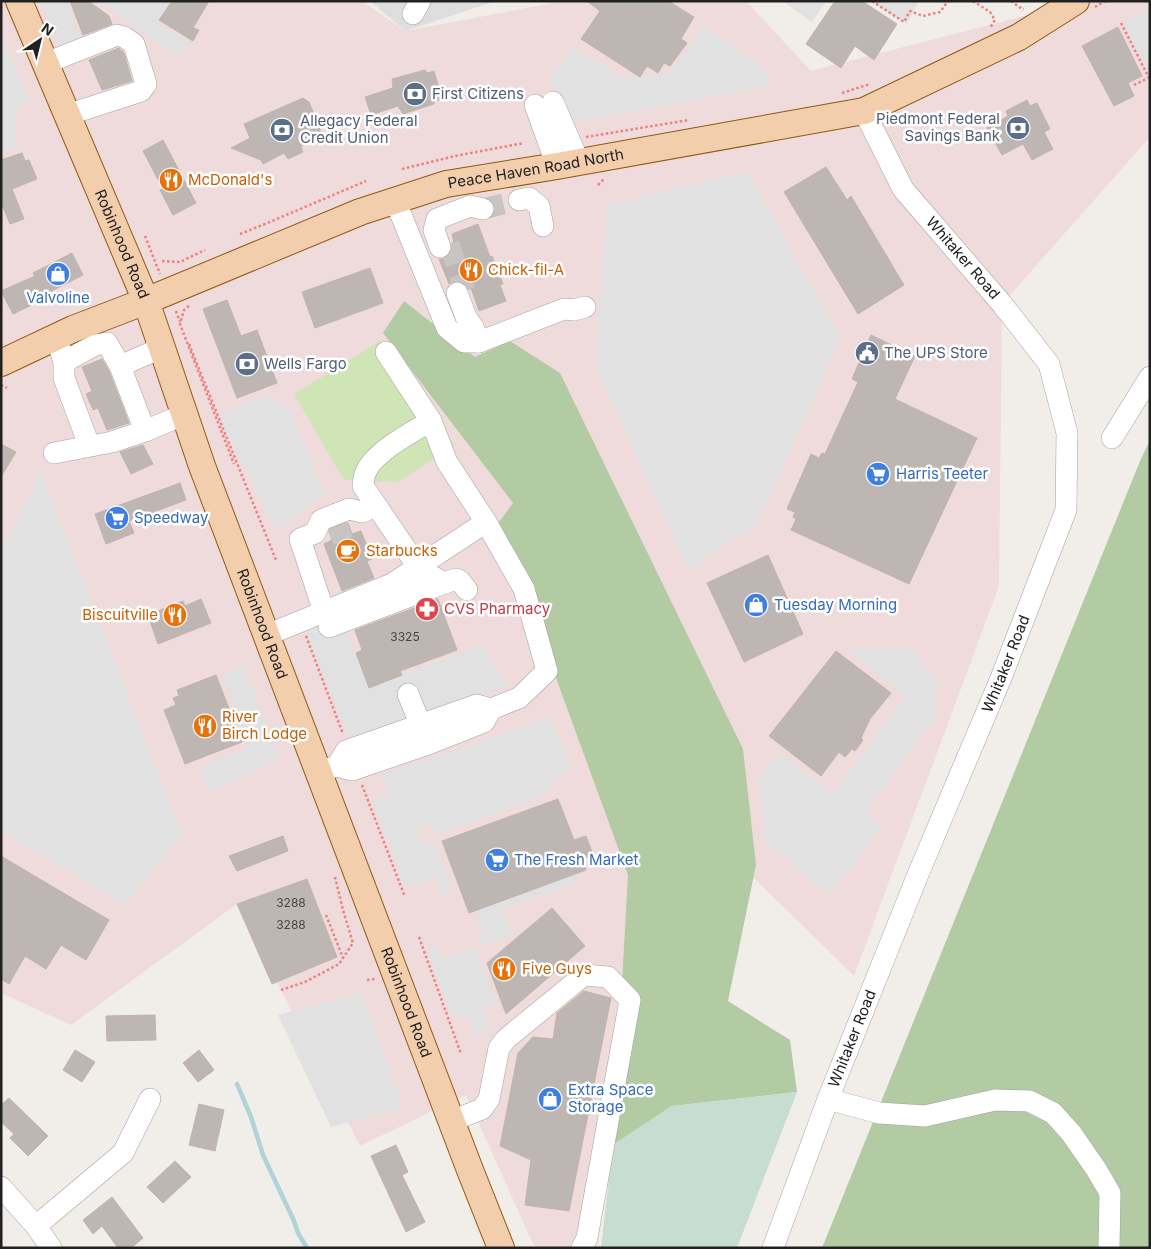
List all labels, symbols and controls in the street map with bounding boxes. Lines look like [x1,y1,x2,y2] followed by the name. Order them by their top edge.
[15,15,65,65] north arrow
[38,19,57,39] text: N
[402,81,428,107] bank icon: First Citizens
[432,84,524,103] place label: First Citizens
[876,109,1001,145] place label: Piedmont Federal Savings Bank
[300,111,418,147] place label: Allegacy Federal Credit Union
[1005,115,1031,141] bank icon: Piedmont Federal Savings Bank
[269,117,295,143] bank icon: Allegacy Federal Credit Union
[446,144,625,193] street label: Peace Haven Road North
[158,167,184,193] restaurant icon: McDonald's
[188,170,273,189] place label: McDonald's
[91,187,154,301] street label: Robinhood Road
[922,212,1004,303] street label: Whitaker Road
[458,257,484,283] restaurant icon: Chick-fil-A
[488,260,564,279] place label: Chick-fil-A
[45,261,71,287] shop icon: Valvoline
[26,288,90,307] place label: Valvoline
[854,340,880,366] public building icon: The UPS Store
[884,343,988,362] place label: The UPS Store
[234,351,260,377] bank icon: Wells Fargo
[264,354,347,373] place label: Wells Fargo
[865,461,891,487] supermarket icon: Harris Teeter
[896,464,989,483] place label: Harris Teeter
[104,505,130,531] supermarket icon: Speedway
[134,508,209,527] place label: Speedway
[335,538,361,564] cafe icon: Starbucks
[366,541,438,560] place label: Starbucks
[233,566,292,682] street label: Robinhood Road
[743,592,769,618] shop icon: Tuesday Morning
[774,595,897,614] place label: Tuesday Morning
[414,596,440,622] pharmacy icon: CVS Pharmacy
[444,599,551,618] place label: CVS Pharmacy
[162,602,188,628] restaurant icon: Biscuitville
[82,605,158,624] place label: Biscuitville
[977,612,1033,715] street label: Whitaker Road
[390,629,420,644] house number: 3325
[222,707,307,743] place label: River Birch Lodge
[192,713,218,739] restaurant icon: River Birch Lodge
[484,847,510,873] supermarket icon: The Fresh Market
[514,850,639,869] place label: The Fresh Market
[276,895,306,910] house number: 3288
[276,917,306,932] house number: 3288
[377,944,436,1060] street label: Robinhood Road
[491,956,517,982] restaurant icon: Five Guys
[522,959,592,978] place label: Five Guys
[824,987,880,1090] street label: Whitaker Road
[568,1080,653,1116] place label: Extra Space Storage
[537,1086,563,1112] shop icon: Extra Space Storage

